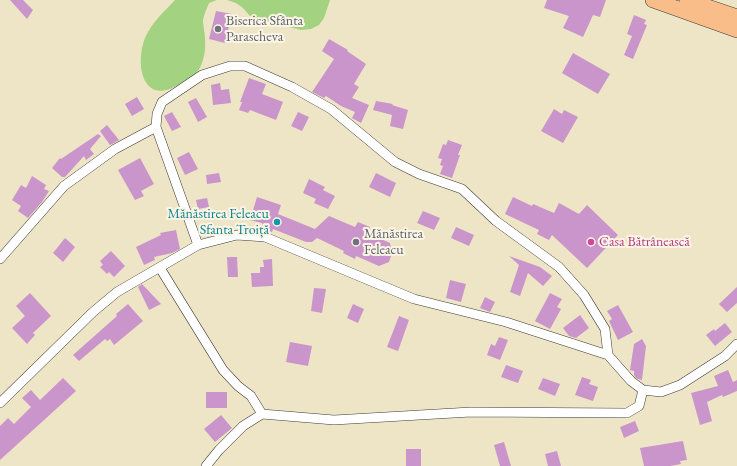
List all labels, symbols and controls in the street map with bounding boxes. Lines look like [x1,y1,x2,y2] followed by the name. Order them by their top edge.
[226,13,303,46] place label: Biserica Sfânta Parascheva
[213,24,223,34] marker: Biserica Sfânta Parascheva
[168,206,269,238] place label: Mănăstirea Feleacu Sfanta Troiță
[272,217,282,227] marker: Mănăstirea Feleacu Sfanta Troiță
[364,226,423,258] place label: Mănăstirea Feleacu
[599,234,690,250] place label: Casa Bătrânească
[351,237,361,247] marker: Mănăstirea Feleacu
[586,237,596,247] marker: Casa Bătrânească

